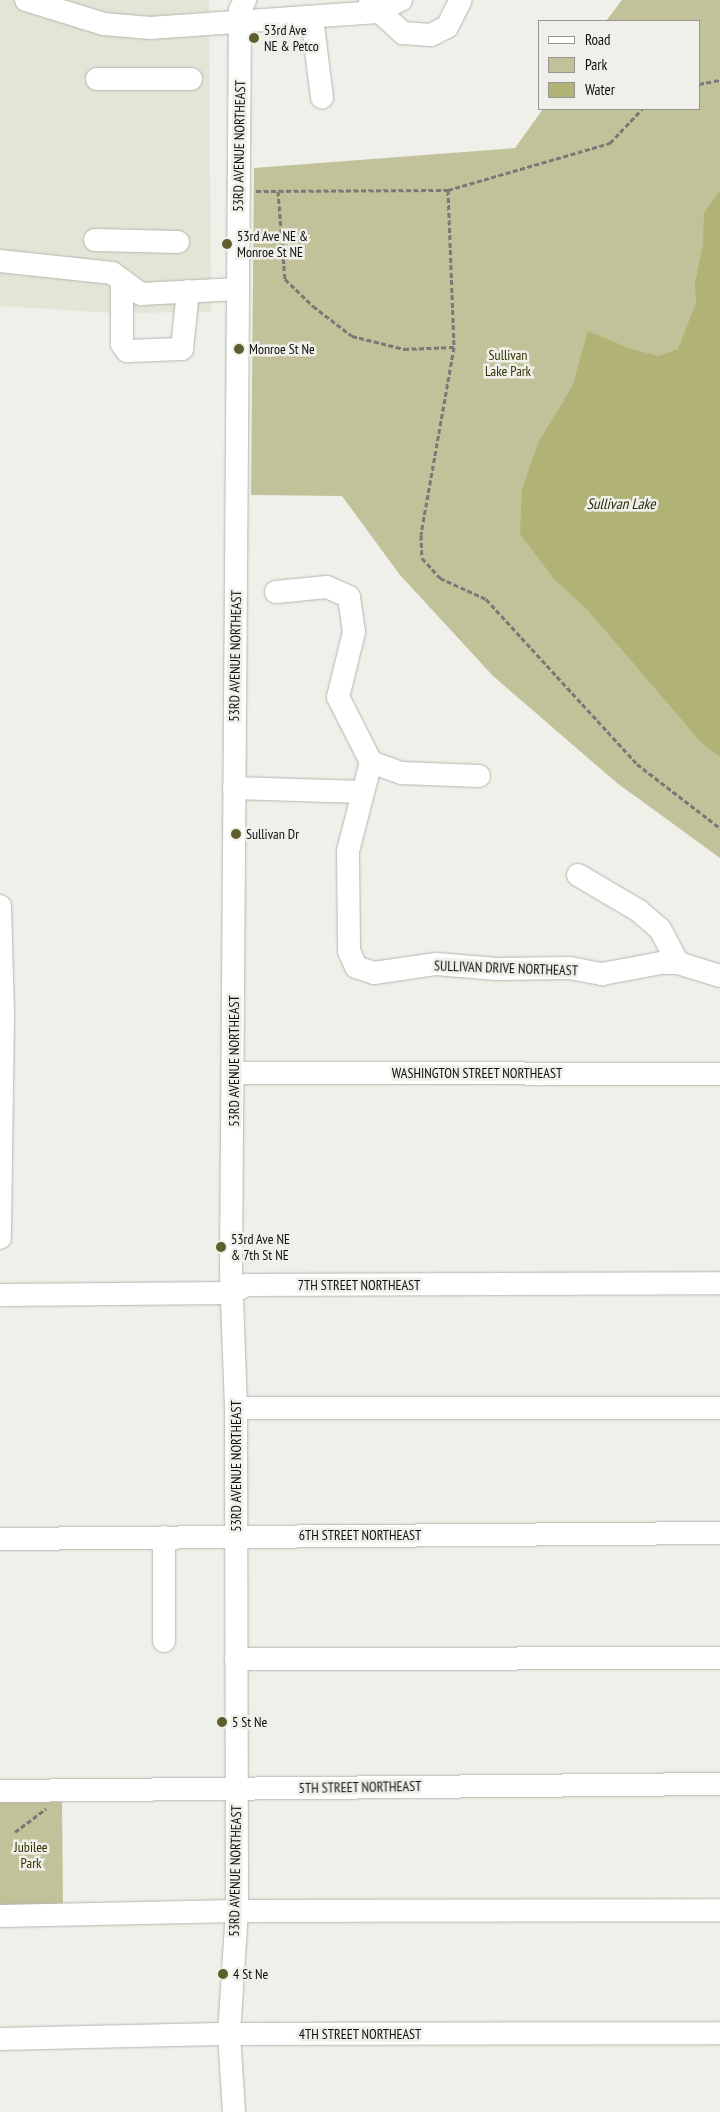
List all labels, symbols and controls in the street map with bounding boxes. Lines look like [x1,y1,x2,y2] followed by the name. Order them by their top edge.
[538,20,700,110] legend
[264,22,319,54] place label: 53rd Ave NE & Petco
[585,30,611,49] text: Road
[248,32,260,44] marker: 53rd Ave NE & Petco
[585,55,607,74] text: Park
[229,80,249,212] street label: 53RD AVENUE NORTHEAST
[585,80,615,99] text: Water
[237,228,309,260] place label: 53rd Ave NE & Monroe St NE
[221,238,233,250] marker: 53rd Ave NE & Monroe St NE
[249,341,315,357] place label: Monroe St Ne
[233,343,245,355] marker: Monroe St Ne
[485,347,531,380] park label: Sullivan Lake Park
[587,495,655,513] water label: Sullivan Lake
[225,590,245,722] street label: 53RD AVENUE NORTHEAST
[246,826,299,842] place label: Sullivan Dr
[230,828,242,840] marker: Sullivan Dr
[434,957,578,979] street label: SULLIVAN DRIVE NORTHEAST
[226,995,242,1127] street label: 53RD AVENUE NORTHEAST
[392,1065,562,1081] street label: WASHINGTON STREET NORTHEAST
[231,1231,290,1264] place label: 53rd Ave NE & 7th St NE
[215,1241,227,1253] marker: 53rd Ave NE & 7th St NE
[297,1277,421,1293] street label: 7TH STREET NORTHEAST
[228,1400,244,1532] street label: 53RD AVENUE NORTHEAST
[298,1527,422,1543] street label: 6TH STREET NORTHEAST
[232,1714,267,1730] place label: 5 St Ne
[216,1716,228,1728] marker: 5 St Ne
[298,1778,422,1796] street label: 5TH STREET NORTHEAST
[225,1805,245,1937] street label: 53RD AVENUE NORTHEAST
[14,1839,48,1871] park label: Jubilee Park
[233,1966,268,1982] place label: 4 St Ne
[217,1968,229,1980] marker: 4 St Ne
[298,2026,422,2042] street label: 4TH STREET NORTHEAST

